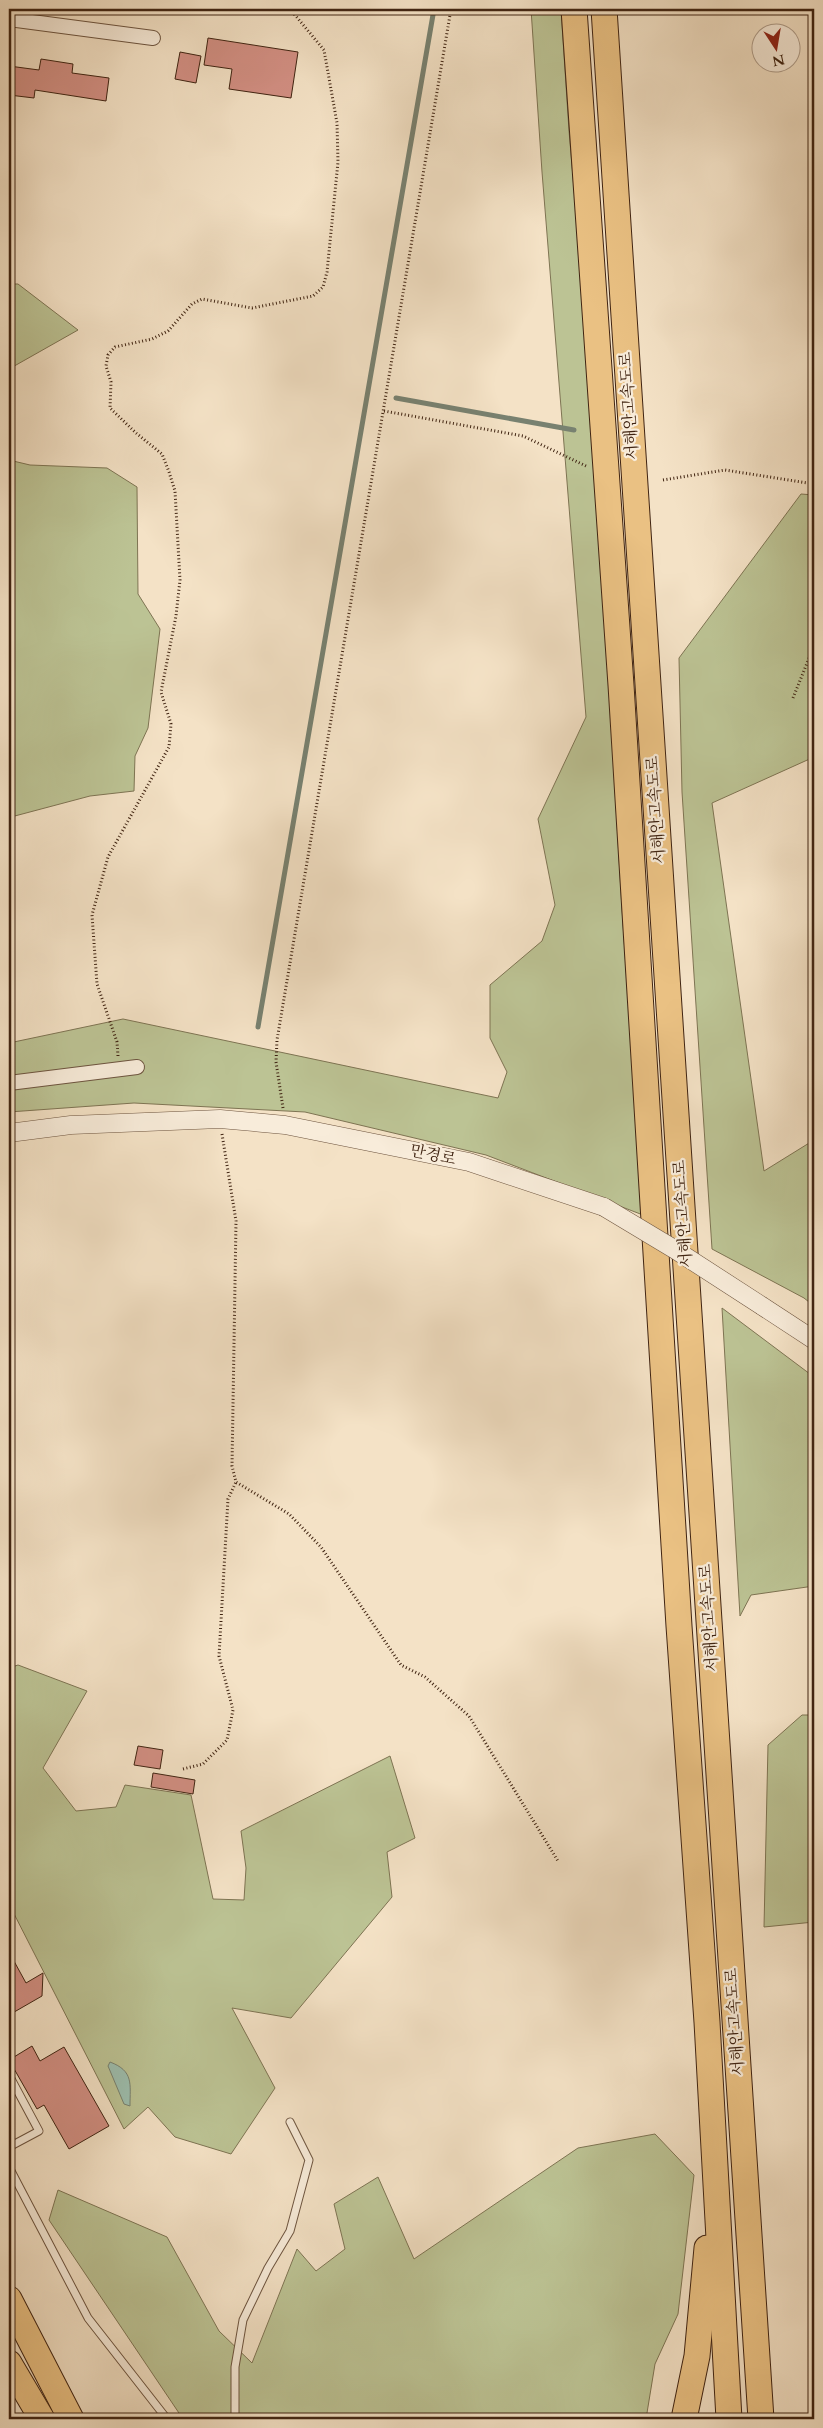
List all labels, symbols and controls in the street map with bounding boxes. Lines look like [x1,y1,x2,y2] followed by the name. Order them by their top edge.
[750,22,800,72] north arrow
[771,50,787,71] text: N
[614,351,644,461] street label: 서해안고속도로
[641,755,671,865] street label: 서해안고속도로
[408,1139,458,1171] street label: 만경로
[668,1159,698,1269] street label: 서해안고속도로
[694,1563,724,1673] street label: 서해안고속도로
[720,1967,750,2077] street label: 서해안고속도로

